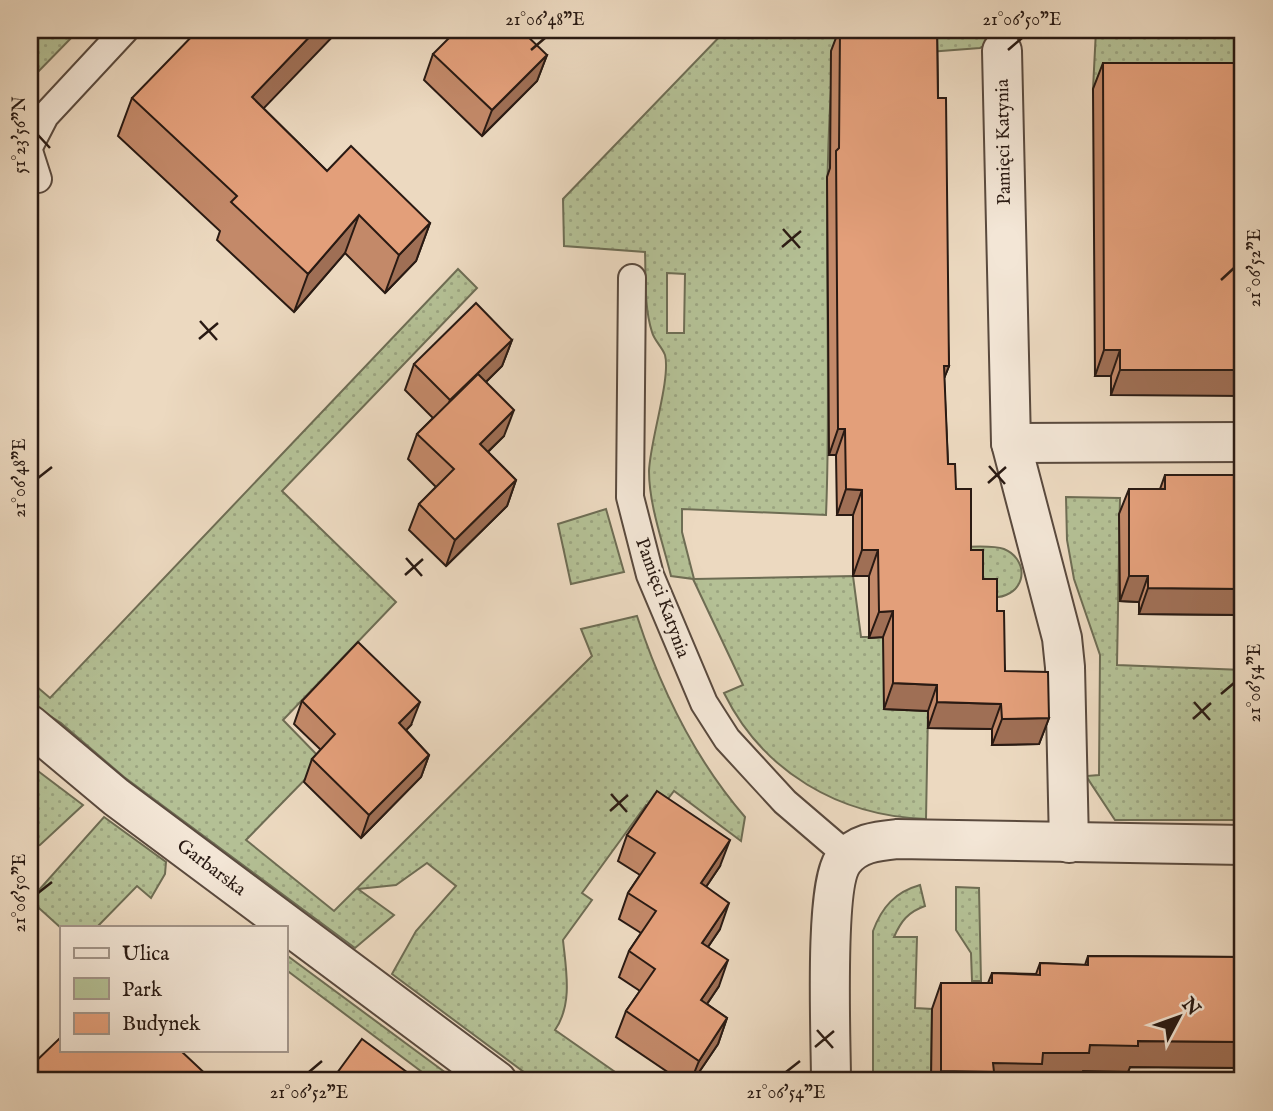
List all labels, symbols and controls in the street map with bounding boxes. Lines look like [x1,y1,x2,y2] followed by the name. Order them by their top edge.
[505,9,585,32] text: 21°06'48"E
[983,9,1061,32] text: 21°06'50"E
[991,78,1017,205] street label: Pamięci Katynia
[9,96,32,174] text: 51°23'56"N
[1244,229,1267,307] text: 21°06'52"E
[9,438,32,518] text: 21°06'48"E
[629,535,695,662] street label: Pamięci Katynia
[1244,644,1267,722] text: 21°06'54"E
[172,834,251,902] street label: Garbarska
[9,854,32,932] text: 21°06'50"E
[60,926,287,1052] legend
[122,941,170,968] text: Ulica
[122,977,163,1004] text: Park
[1144,982,1214,1052] north arrow
[1175,992,1205,1022] text: N
[122,1011,201,1038] text: Budynek
[270,1082,348,1105] text: 21°06'52"E
[747,1082,825,1105] text: 21°06'54"E

